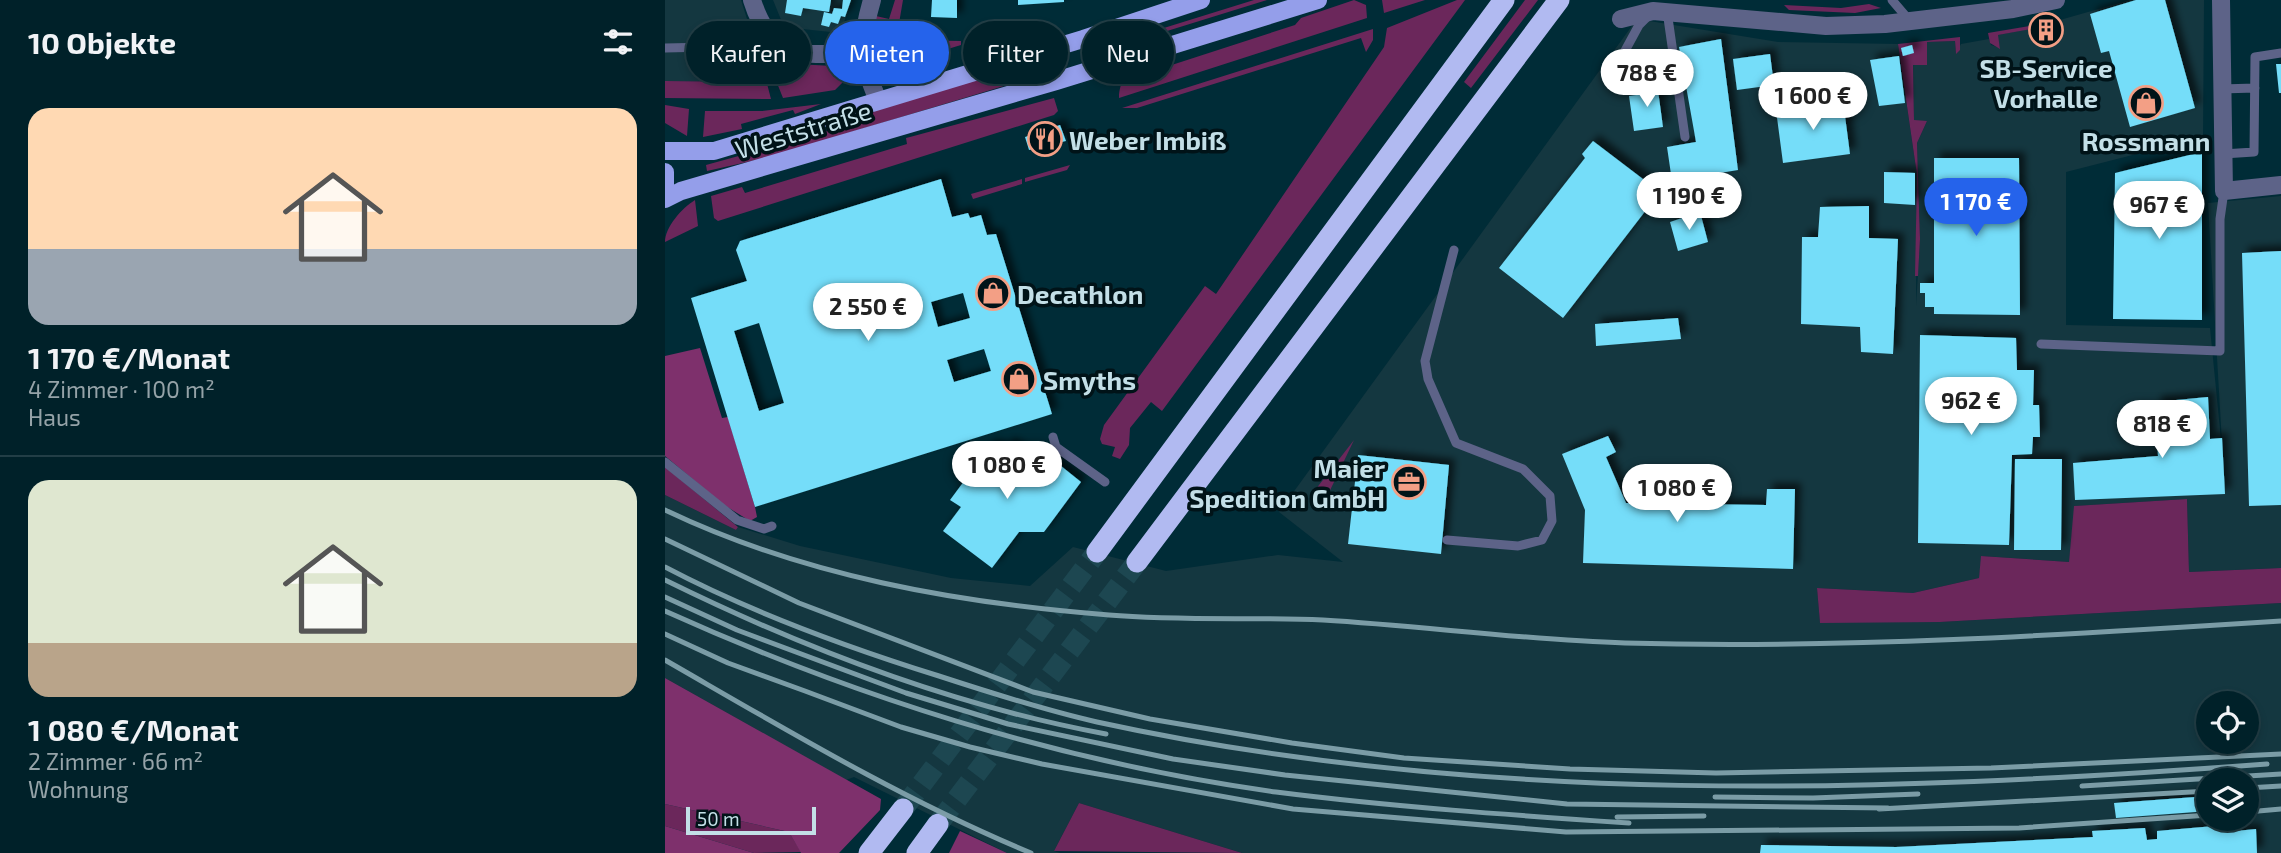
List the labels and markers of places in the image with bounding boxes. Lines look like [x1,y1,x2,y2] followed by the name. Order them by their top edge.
[2027,11,2065,49] building icon: SB-Service Vorhalle
[1598,50,1696,109] pin: 788 €
[1979,52,2113,113] place label: SB-Service Vorhalle
[1748,72,1878,132] pin: 1 600 €
[2127,84,2165,122] shop icon: Rossmann
[1026,120,1064,158] restaurant icon: Weber Imbiß
[1069,124,1226,155] place label: Weber Imbiß
[2082,125,2210,156] place label: Rossmann
[1624,173,1754,232] pin: 1 190 €
[1911,178,2041,238] pin: 1 170 €
[2110,182,2208,241] pin: 967 €
[974,274,1012,312] shop icon: Decathlon
[1017,278,1143,309] place label: Decathlon
[803,284,933,343] pin: 2 550 €
[1000,360,1038,398] shop icon: Smyths
[1043,364,1136,396] place label: Smyths
[1922,378,2020,437] pin: 962 €
[2113,400,2211,460] pin: 818 €
[942,442,1072,501] pin: 1 080 €
[1189,452,1385,513] place label: Maier Spedition GmbH
[1390,463,1428,501] office icon: Maier Spedition GmbH
[1612,464,1742,524] pin: 1 080 €

